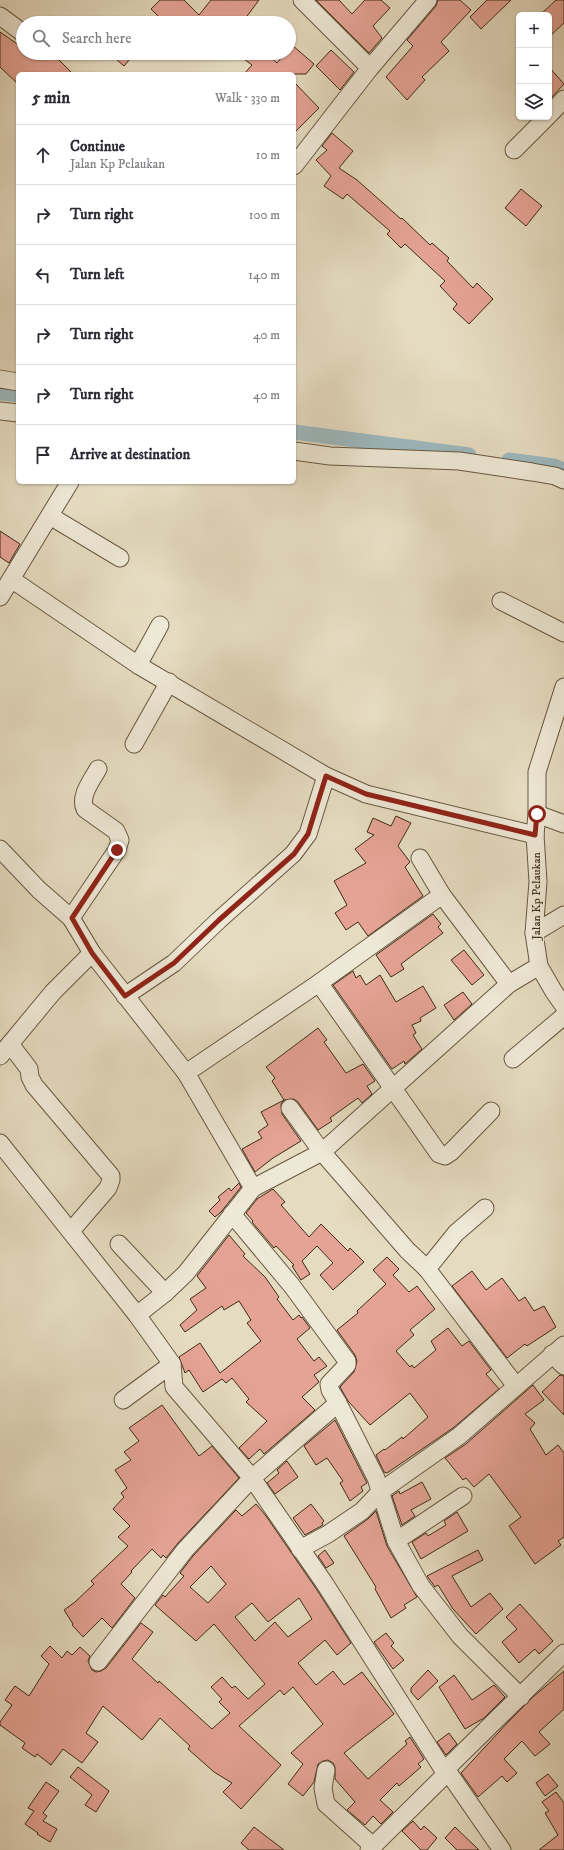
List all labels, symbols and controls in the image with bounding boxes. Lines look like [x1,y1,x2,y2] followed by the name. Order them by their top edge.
[516,12,552,120] map controls
[516,12,552,48] button: +
[16,16,296,60] search box
[30,27,52,49] icon: search
[62,29,131,48] text: Search here
[516,48,552,84] button: −
[516,84,552,120] button: layers
[32,87,70,109] text: 5 min
[215,90,280,106] text: Walk · 330 m
[70,137,125,156] text: Continue
[32,144,54,166] icon: ahead
[256,147,280,163] text: 10 m
[70,156,165,172] text: Jalan Kp Pelaukan
[32,204,54,226] icon: right
[70,205,133,224] text: Turn right
[249,207,280,223] text: 100 m
[32,264,54,286] icon: left
[70,265,124,284] text: Turn left
[248,267,280,283] text: 140 m
[32,324,54,346] icon: right
[70,325,133,344] text: Turn right
[253,327,280,343] text: 40 m
[32,384,54,406] icon: right
[70,385,133,404] text: Turn right
[253,387,280,403] text: 40 m
[32,444,54,466] icon: arrive
[70,445,190,464] text: Arrive at destination
[528,805,546,823] route start
[108,841,126,859] route end
[529,851,544,941] street label: Jalan Kp Pelaukan

